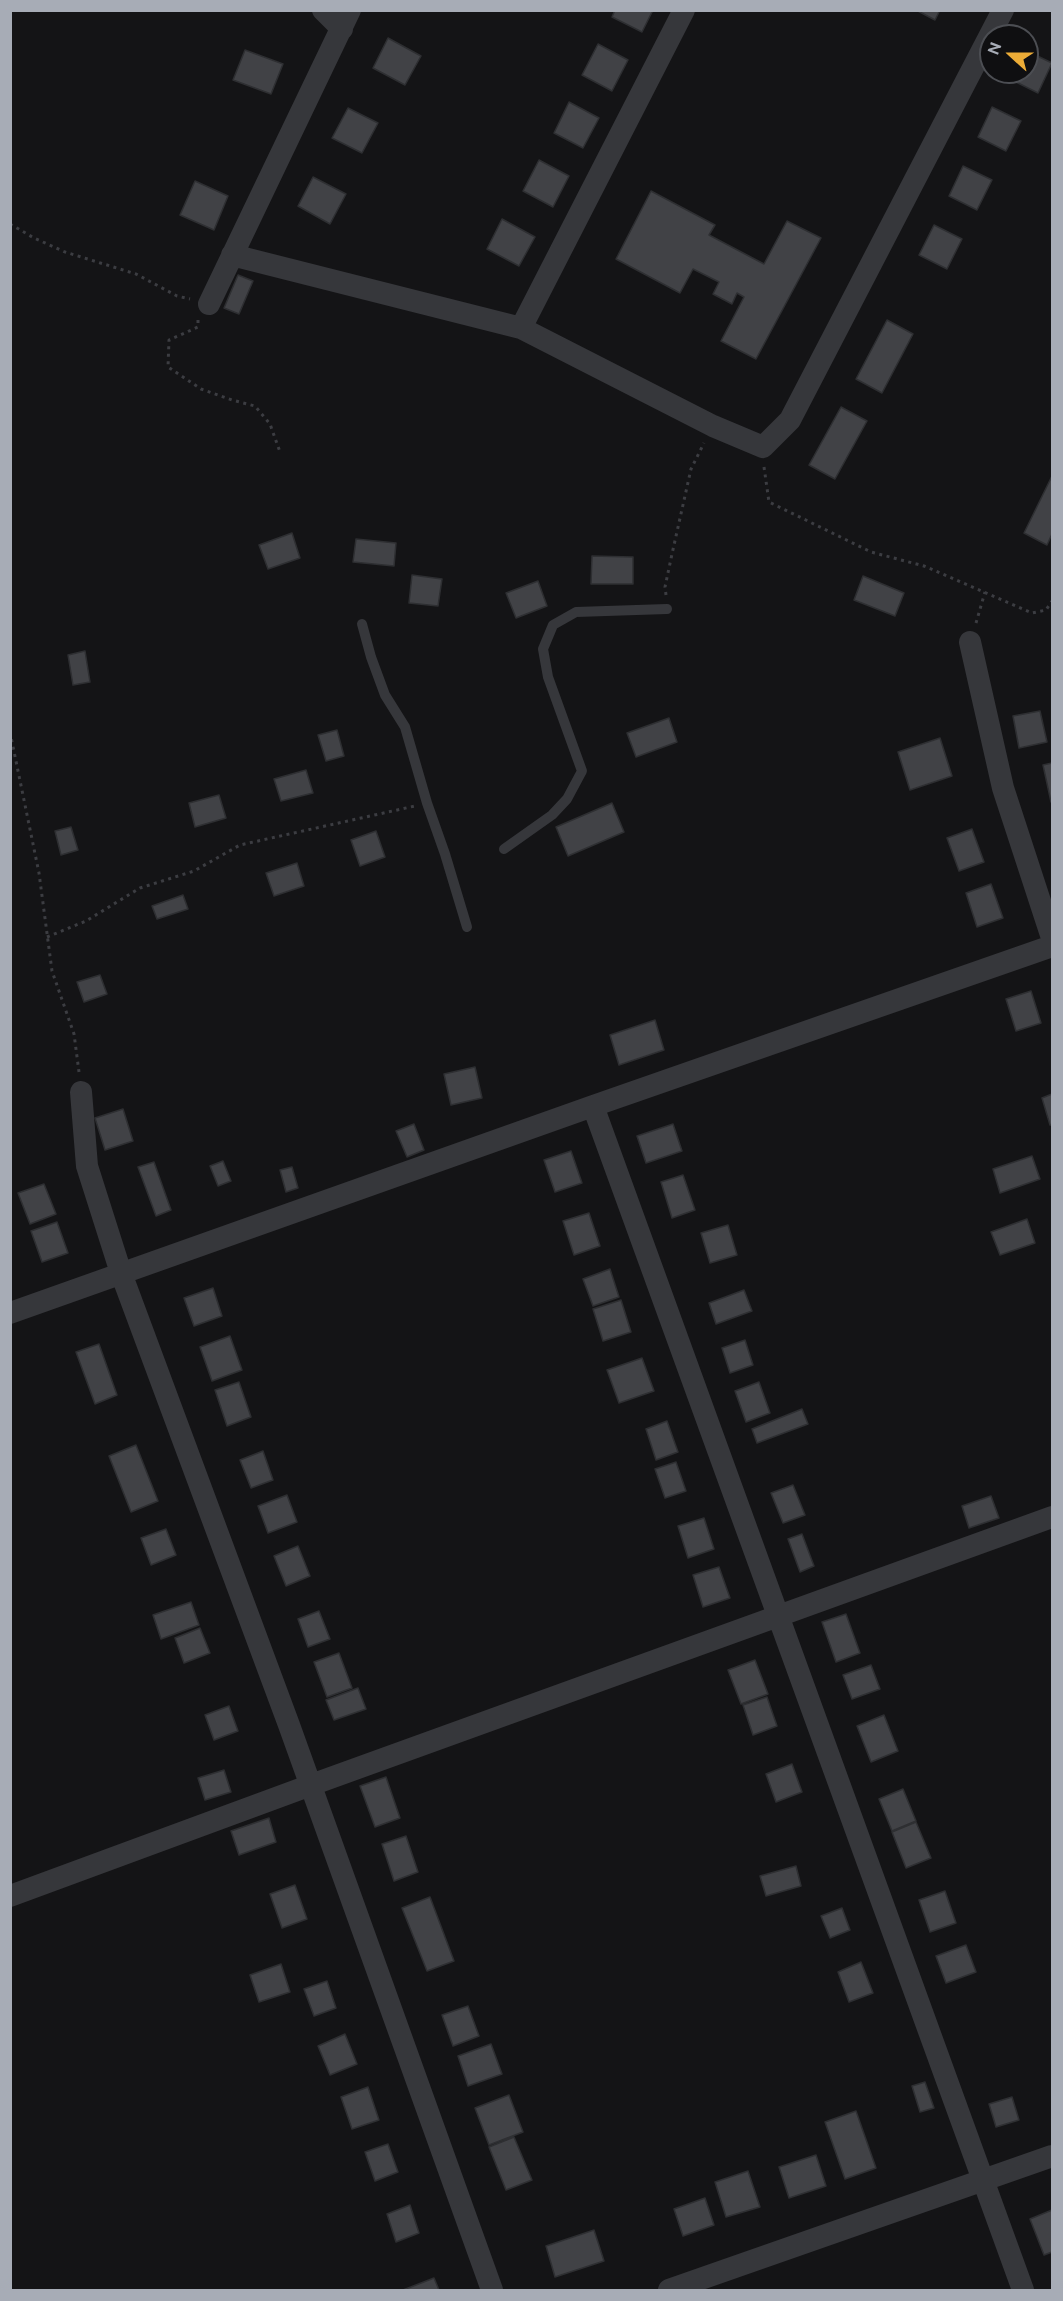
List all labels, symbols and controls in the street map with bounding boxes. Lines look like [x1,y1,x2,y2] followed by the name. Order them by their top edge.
[979,24,1039,84] north arrow
[984,39,1005,57] text: N

